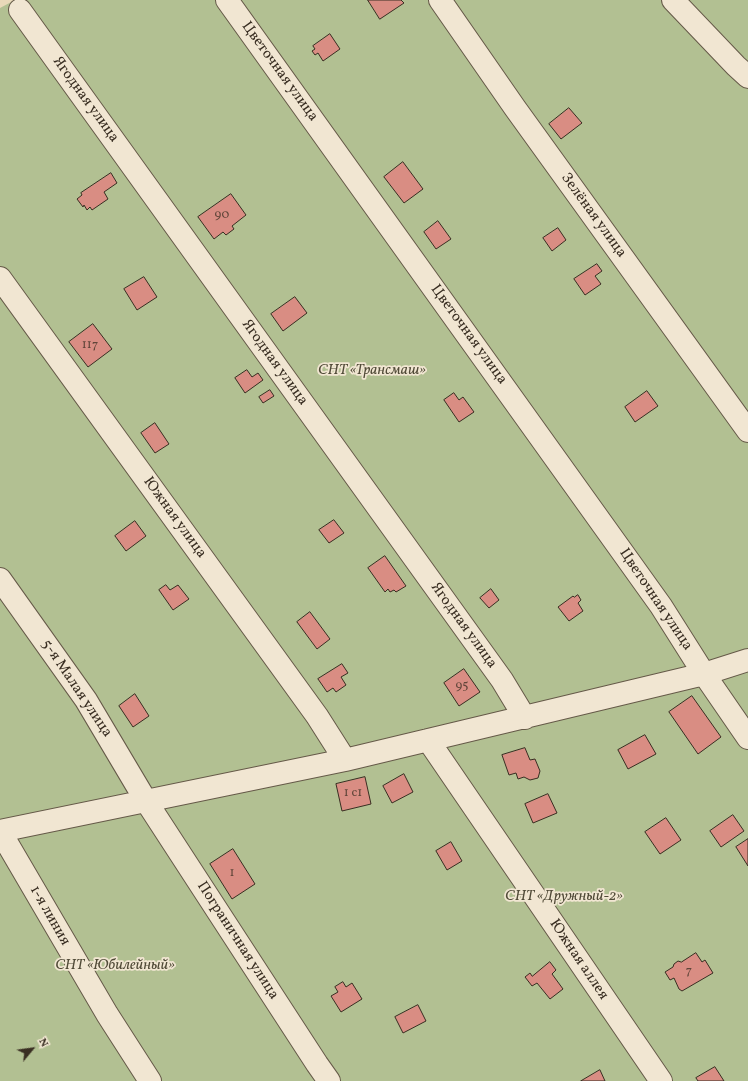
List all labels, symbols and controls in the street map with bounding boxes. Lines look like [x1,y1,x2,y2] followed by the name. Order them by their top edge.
[237,18,321,126] street label: Цветочная улица
[48,54,122,146] street label: Ягодная улица
[556,170,630,262] street label: Зелёная улица
[215,208,229,224] house number: 90
[426,281,510,389] street label: Цветочная улица
[237,317,311,409] street label: Ягодная улица
[82,338,98,354] house number: 117
[318,362,426,380] park label: СНТ «Трансмаш»
[138,474,210,562] street label: Южная улица
[614,546,696,654] street label: Цветочная улица
[426,580,500,672] street label: Ягодная улица
[37,637,115,741] street label: 5-я Малая улица
[456,679,468,695] house number: 95
[344,786,362,802] house number: 1 с1
[229,866,235,882] house number: 1
[192,879,282,1003] street label: Пограничная улица
[25,883,73,949] street label: 1-я линия
[505,888,623,906] park label: СНТ «Дружный-2»
[544,916,612,1004] street label: Южная аллея
[55,957,175,975] park label: СНТ «Юбилейный»
[686,964,692,980] house number: 7
[12,1029,52,1069] north arrow
[34,1036,51,1050] text: N

